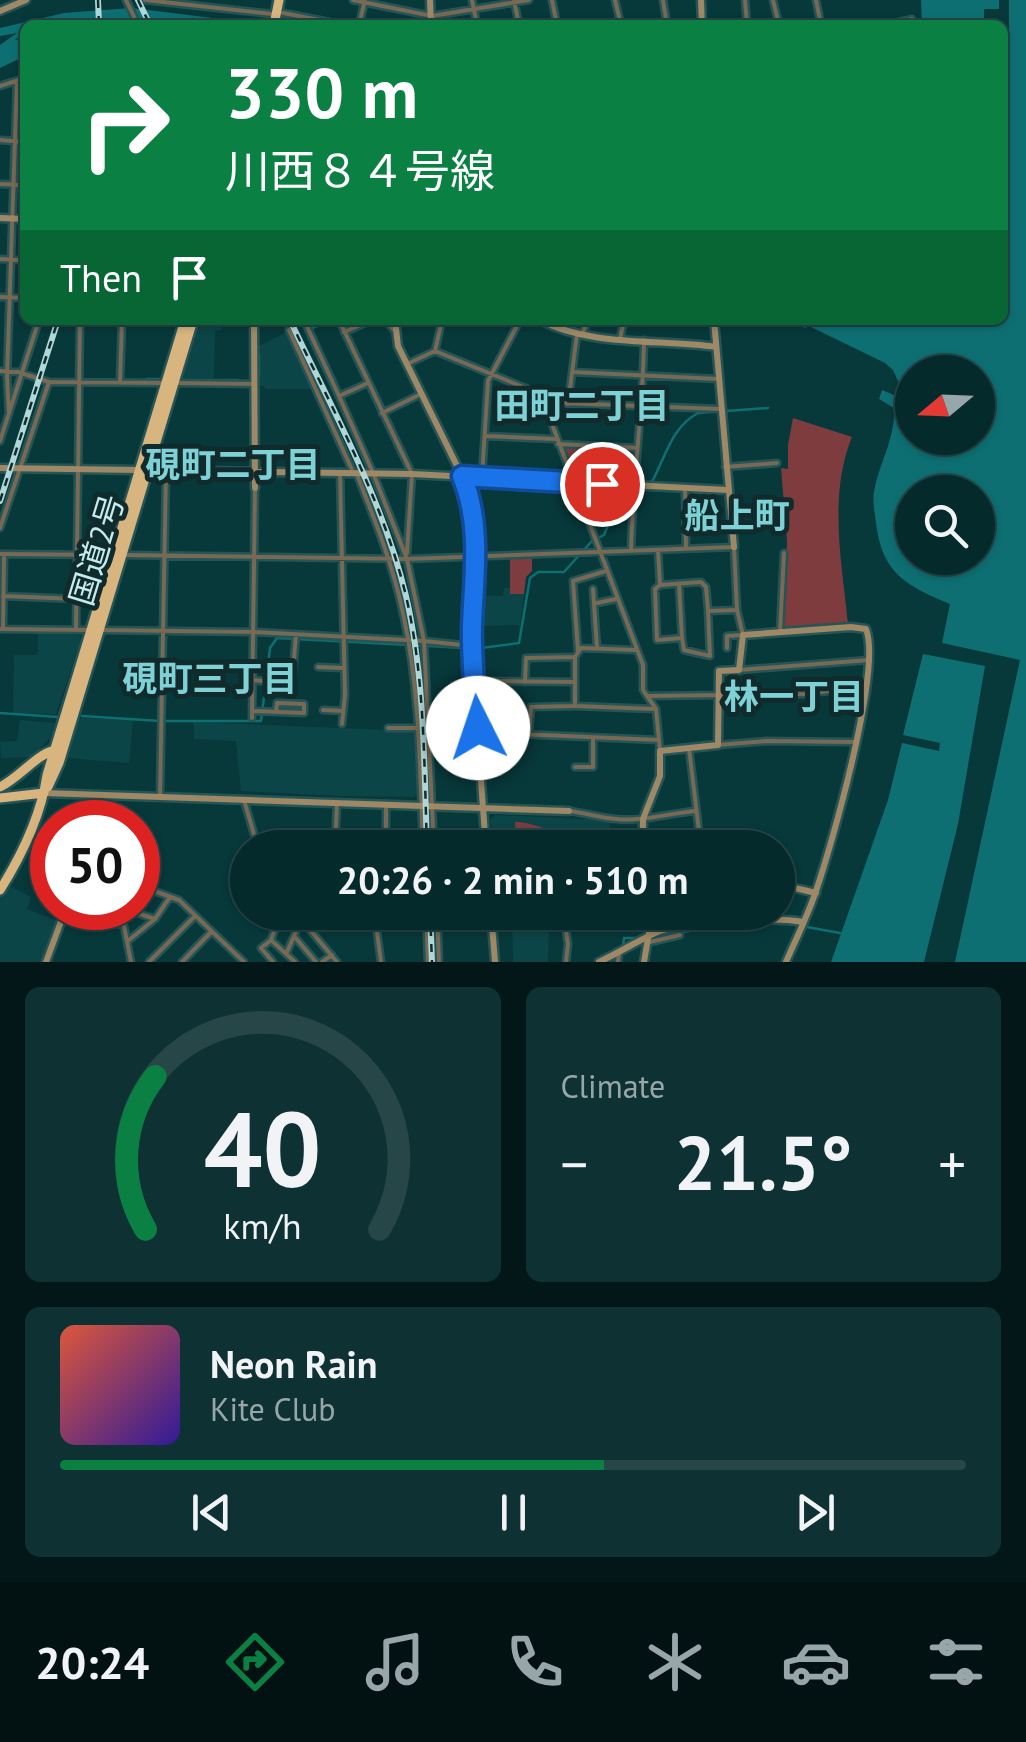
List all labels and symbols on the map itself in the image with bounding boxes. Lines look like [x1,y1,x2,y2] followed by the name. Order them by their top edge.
[895,355,995,455] north arrow
[494,382,670,428] district label: 田町二丁目
[145,441,321,487] district label: 硯町二丁目
[560,442,645,527] pin
[59,489,133,610] street label: 国道2号
[684,492,790,538] district label: 船上町
[122,655,298,701] district label: 硯町三丁目
[724,673,864,719] district label: 林一丁目
[426,676,530,780] position arrow
[30,800,160,930] speed limit sign: 50

